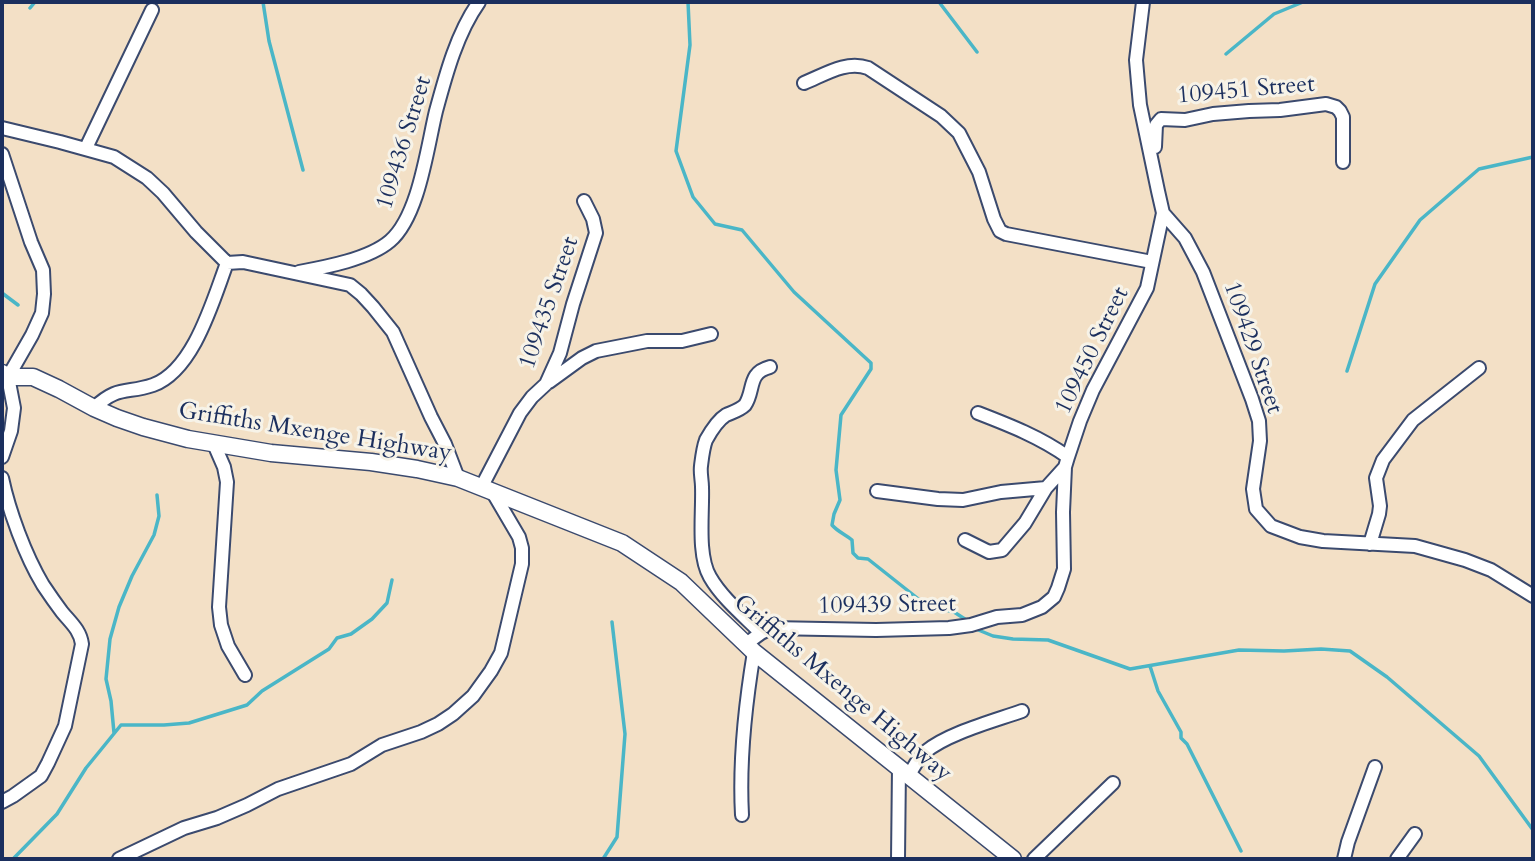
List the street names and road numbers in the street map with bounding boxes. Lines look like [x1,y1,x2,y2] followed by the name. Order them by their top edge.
[1176,71,1316,111] street label: 109451 Street
[371,73,439,213] street label: 109436 Street
[514,233,586,373] street label: 109435 Street
[1216,278,1288,418] street label: 109429 Street
[1050,283,1136,419] street label: 109450 Street
[176,397,454,469] street label: Griffiths Mxenge Highway
[727,589,957,789] street label: Griffiths Mxenge Highway
[818,590,956,622] street label: 109439 Street

